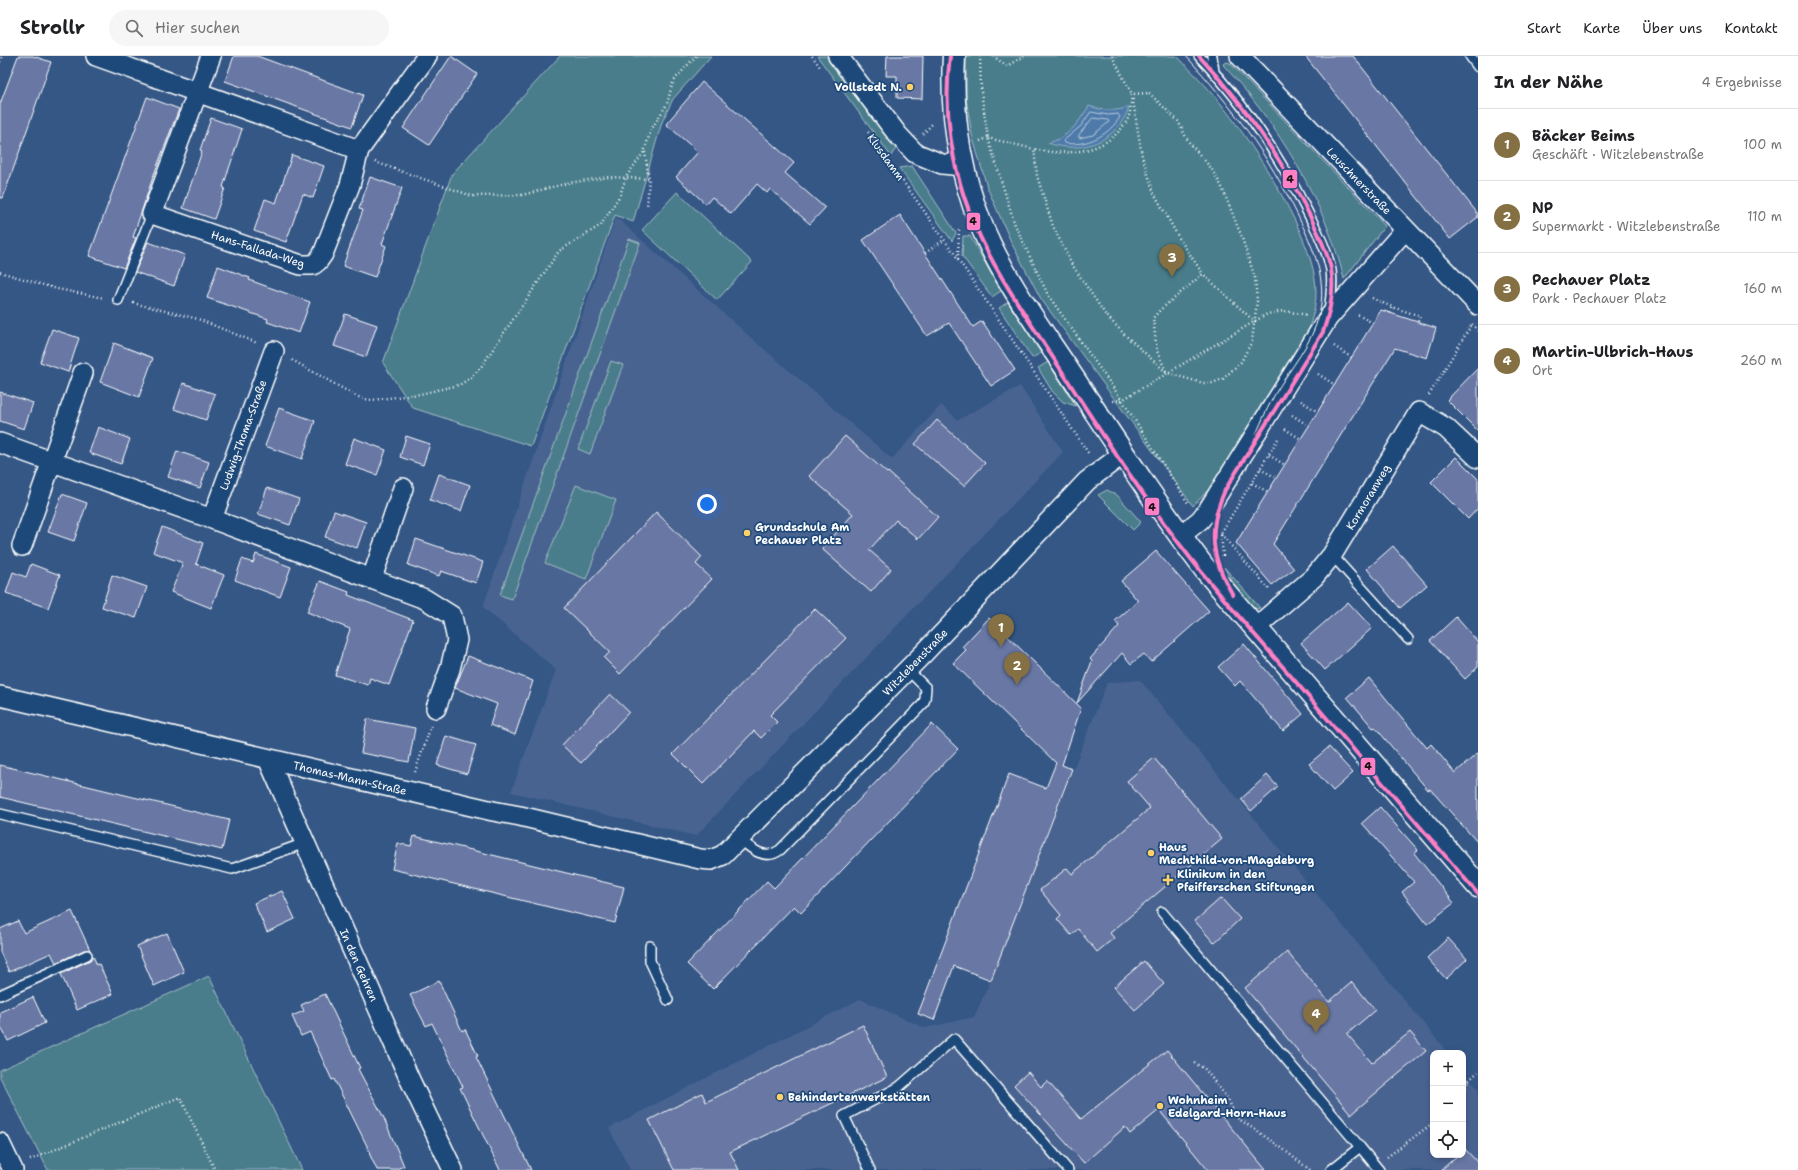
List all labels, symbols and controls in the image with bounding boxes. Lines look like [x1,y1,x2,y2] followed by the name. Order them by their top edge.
[109,10,389,46] search box
[20,15,85,40] text: Strollr
[123,17,145,39] icon: search
[155,18,240,38] text: Hier suchen
[1527,19,1561,37] text: Start
[1583,19,1620,37] text: Karte
[1642,19,1702,37] text: Über uns
[1724,19,1778,37] text: Kontakt
[1494,71,1603,93] text: In der Nähe
[1702,74,1782,91] text: 4 Ergebnisse
[834,80,902,95] place label: Vollstedt N.
[905,82,915,92] marker: Vollstedt N.
[1532,126,1635,146] text: Bäcker Beims
[864,131,908,184] street label: Klusdamm
[1504,136,1510,153] text: 1
[1743,136,1782,153] text: 100 m
[1323,145,1394,218] street label: Leuschnerstraße
[1532,146,1704,163] text: Geschäft · Witzlebenstraße
[1282,169,1298,189] line badge: 4
[1286,172,1294,187] text: 4
[1532,198,1553,218] text: NP
[1502,208,1512,225] text: 2
[1747,208,1782,225] text: 110 m
[966,212,981,231] line badge: 4
[969,214,977,229] text: 4
[1532,218,1720,235] text: Supermarkt · Witzlebenstraße
[209,227,307,272] street label: Hans-Fallada-Weg
[1159,244,1185,277] pin: 3
[1532,270,1651,290] text: Pechauer Platz
[1502,280,1512,297] text: 3
[1744,280,1782,297] text: 160 m
[1532,290,1667,307] text: Park · Pechauer Platz
[1532,342,1694,362] text: Martin-Ulbrich-Haus
[1502,352,1512,369] text: 4
[1740,352,1782,369] text: 260 m
[1532,362,1553,379] text: Ort
[216,378,270,492] street label: Ludwig-Thoma-Straße
[1343,461,1394,533] street label: Kormoranweg
[697,494,717,514] your location
[1144,497,1160,516] line badge: 4
[1148,500,1156,515] text: 4
[755,520,849,548] place label: Grundschule Am Pechauer Platz
[742,528,752,538] marker: Grundschule Am Pechauer Platz
[988,614,1014,647] pin: 1
[879,626,951,699] street label: Witzlebenstraße
[1004,652,1030,685] pin: 2
[1360,757,1376,776] line badge: 4
[292,758,408,799] street label: Thomas-Mann-Straße
[1364,759,1372,774] text: 4
[1159,840,1314,868] place label: Haus Mechthild-von-Magdeburg
[1146,848,1156,858] marker: Haus Mechthild-von-Magdeburg
[1177,867,1315,895] place label: Klinikum in den Pfeifferschen Stiftungen
[1162,874,1174,886] marker: Klinikum in den Pfeifferschen Stiftungen
[336,926,381,1004] street label: In den Gehren
[1303,1000,1329,1033] pin: 4
[1430,1050,1466,1158] map controls
[1430,1050,1466,1086] button: +
[1430,1086,1466,1122] button: −
[788,1090,931,1105] place label: Behindertenwerkstätten
[775,1092,785,1102] marker: Behindertenwerkstätten
[1168,1093,1286,1121] place label: Wohnheim Edelgard-Horn-Haus
[1155,1101,1165,1111] marker: Wohnheim Edelgard-Horn-Haus
[1430,1122,1466,1158] button: locate

